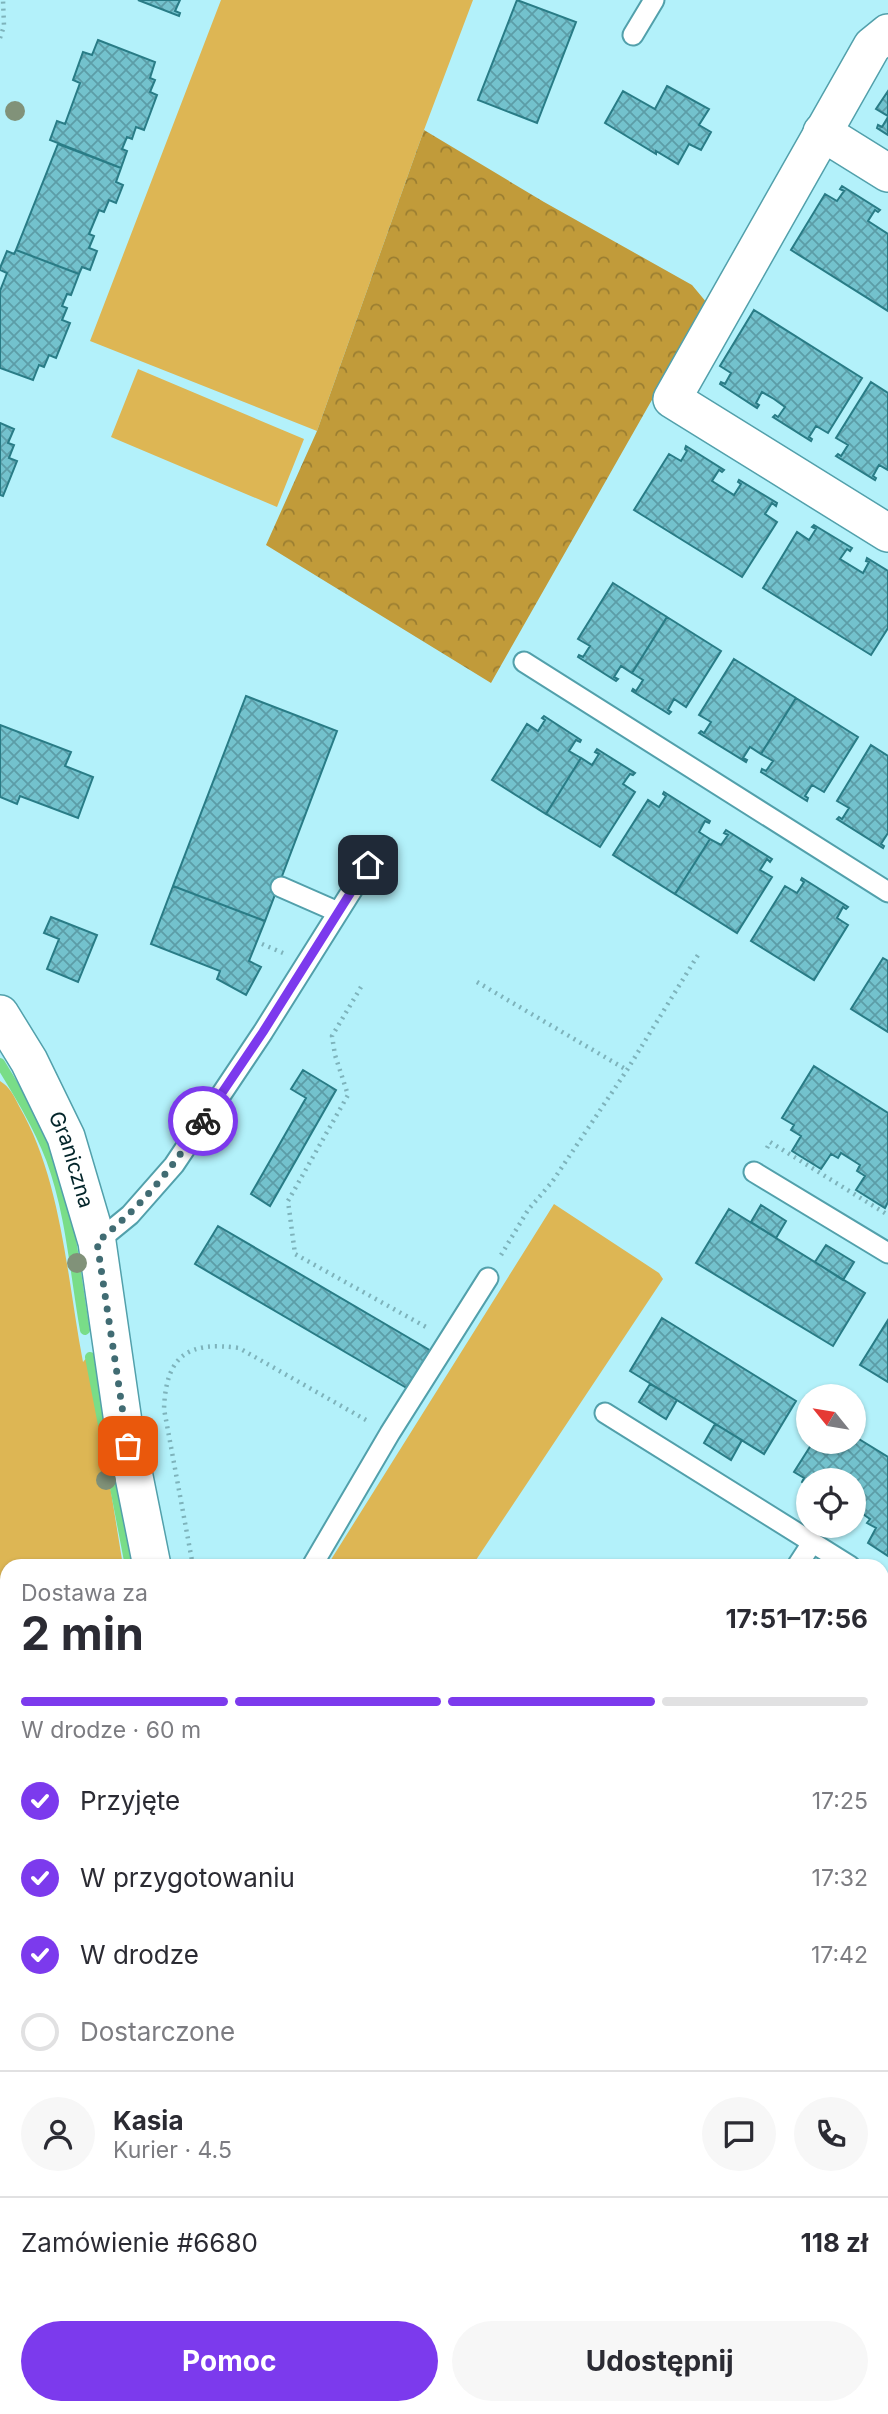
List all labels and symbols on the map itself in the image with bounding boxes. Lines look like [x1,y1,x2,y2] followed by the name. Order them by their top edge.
[338,835,398,895] pin
[168,1086,238,1156] courier
[43,1107,99,1211] street label: Graniczna
[796,1384,866,1454] north arrow
[98,1416,158,1476] pin

